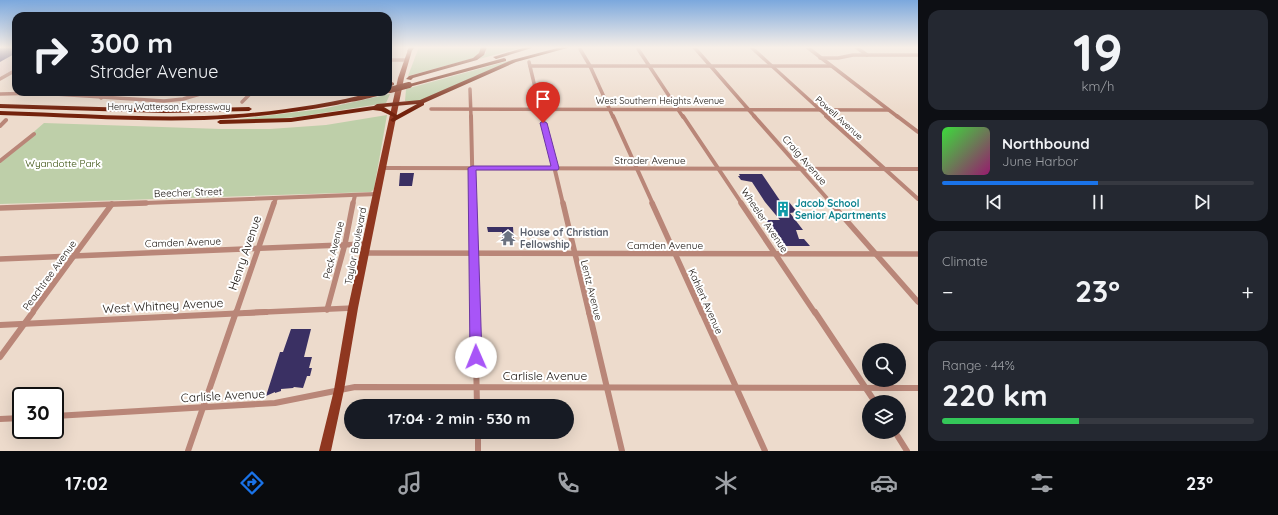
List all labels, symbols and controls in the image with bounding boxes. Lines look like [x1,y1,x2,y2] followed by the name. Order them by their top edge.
[1073,19,1123,84] text: 19
[90,25,173,60] text: 300 m
[24,28,76,80] icon: right
[90,60,218,83] text: Strader Avenue
[1082,78,1114,94] text: km/h
[526,82,560,123] pin
[532,88,554,110] icon: arrive
[813,93,865,142] street label: Powell Avenue
[596,95,724,106] street label: West Southern Heights Avenue
[108,101,230,112] street label: Henry Watterson Expressway
[779,133,830,188] street label: Craig Avenue
[1002,134,1090,153] text: Northbound
[1002,153,1078,169] text: June Harbor
[614,154,686,167] street label: Strader Avenue
[25,157,101,170] park label: Wyandotte Park
[154,185,223,200] street label: Beecher Street
[738,185,791,255] street label: Wheeler Avenue
[983,191,1005,213] icon: previous
[1087,191,1109,213] icon: pause
[1191,191,1213,213] icon: next
[795,197,886,222] place label: Jacob School Senior Apartments
[774,200,792,218] building icon: Jacob School Senior Apartments
[342,206,369,286] street label: Taylor Boulevard
[225,213,264,292] street label: Henry Avenue
[320,220,347,280] street label: Peck Avenue
[520,226,609,251] place label: House of Christian Fellowship
[499,229,517,247] temple icon: House of Christian Fellowship
[145,235,222,250] street label: Camden Avenue
[20,237,79,313] street label: Peachtree Avenue
[627,239,703,252] street label: Camden Avenue
[942,253,988,269] text: Climate
[578,259,605,322] street label: Lentz Avenue
[685,266,726,336] street label: Kahlert Avenue
[1075,272,1120,310] text: 23°
[942,278,953,306] text: −
[1242,278,1254,306] text: +
[102,295,224,316] street label: West Whitney Avenue
[455,336,497,378] position arrow
[862,343,906,439] map controls
[862,343,906,387] button: search
[942,357,1015,373] text: Range · 44%
[503,368,587,383] street label: Carlisle Avenue
[942,376,1048,414] text: 220 km
[180,386,266,405] street label: Carlisle Avenue
[12,387,64,439] speed limit sign: 30
[862,395,906,439] button: layers
[388,409,530,428] text: 17:04 · 2 min · 530 m
[238,469,266,497] icon: directions
[396,469,424,497] icon: music
[554,469,582,497] icon: phone
[712,469,740,497] icon: climate
[870,469,898,497] icon: car
[1028,469,1056,497] icon: filters
[65,472,108,495] text: 17:02
[1186,472,1213,495] text: 23°

